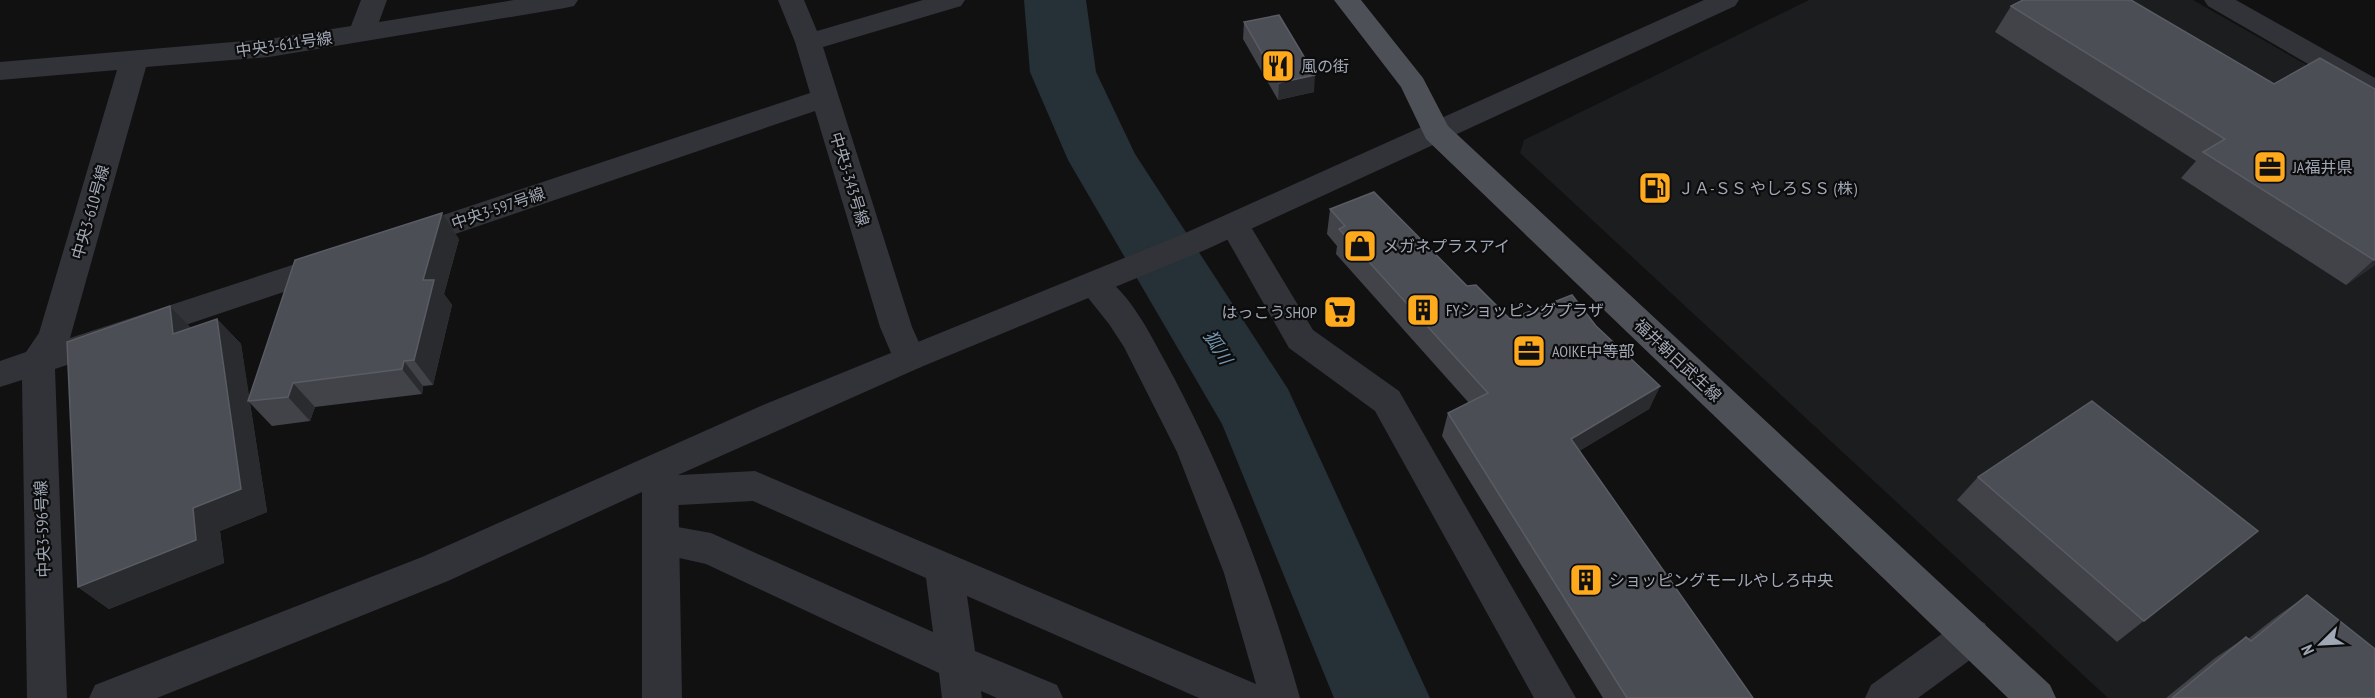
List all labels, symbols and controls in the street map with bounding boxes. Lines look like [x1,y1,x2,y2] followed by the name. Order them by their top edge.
[234,27,334,61] street label: 中央3-611号線
[1260,48,1296,84] restaurant icon: 風の街
[1301,56,1349,76] place label: 風の街
[826,129,874,229] street label: 中央3-343号線
[2252,149,2288,185] office icon: JA福井県
[2292,157,2352,177] place label: JA福井県
[67,162,113,262] street label: 中央3-610号線
[1637,170,1673,206] fuel station icon: ＪＡ-ＳＳ やしろＳＳ (株)
[1678,178,1857,198] place label: ＪＡ-ＳＳ やしろＳＳ (株)
[449,183,547,233] street label: 中央3-597号線
[1342,228,1378,264] shop icon: メガネプラスアイ
[1383,236,1510,256] place label: メガネプラスアイ
[1405,292,1441,328] building icon: FYショッピングプラザ
[1322,294,1358,330] supermarket icon: はっこうSHOP
[1446,300,1604,320] place label: FYショッピングプラザ
[1222,302,1317,322] place label: はっこうSHOP
[1630,314,1726,406] street label: 福井朝日武生線
[1199,326,1238,370] water label: 狐川
[1511,333,1547,369] office icon: AOIKE中等部
[1552,341,1635,361] place label: AOIKE中等部
[30,480,54,578] street label: 中央3-596号線
[1568,562,1604,598] building icon: ショッピングモールやしろ中央
[1609,570,1833,590] place label: ショッピングモールやしろ中央
[2291,614,2351,674] north arrow
[2296,642,2318,658] text: N

